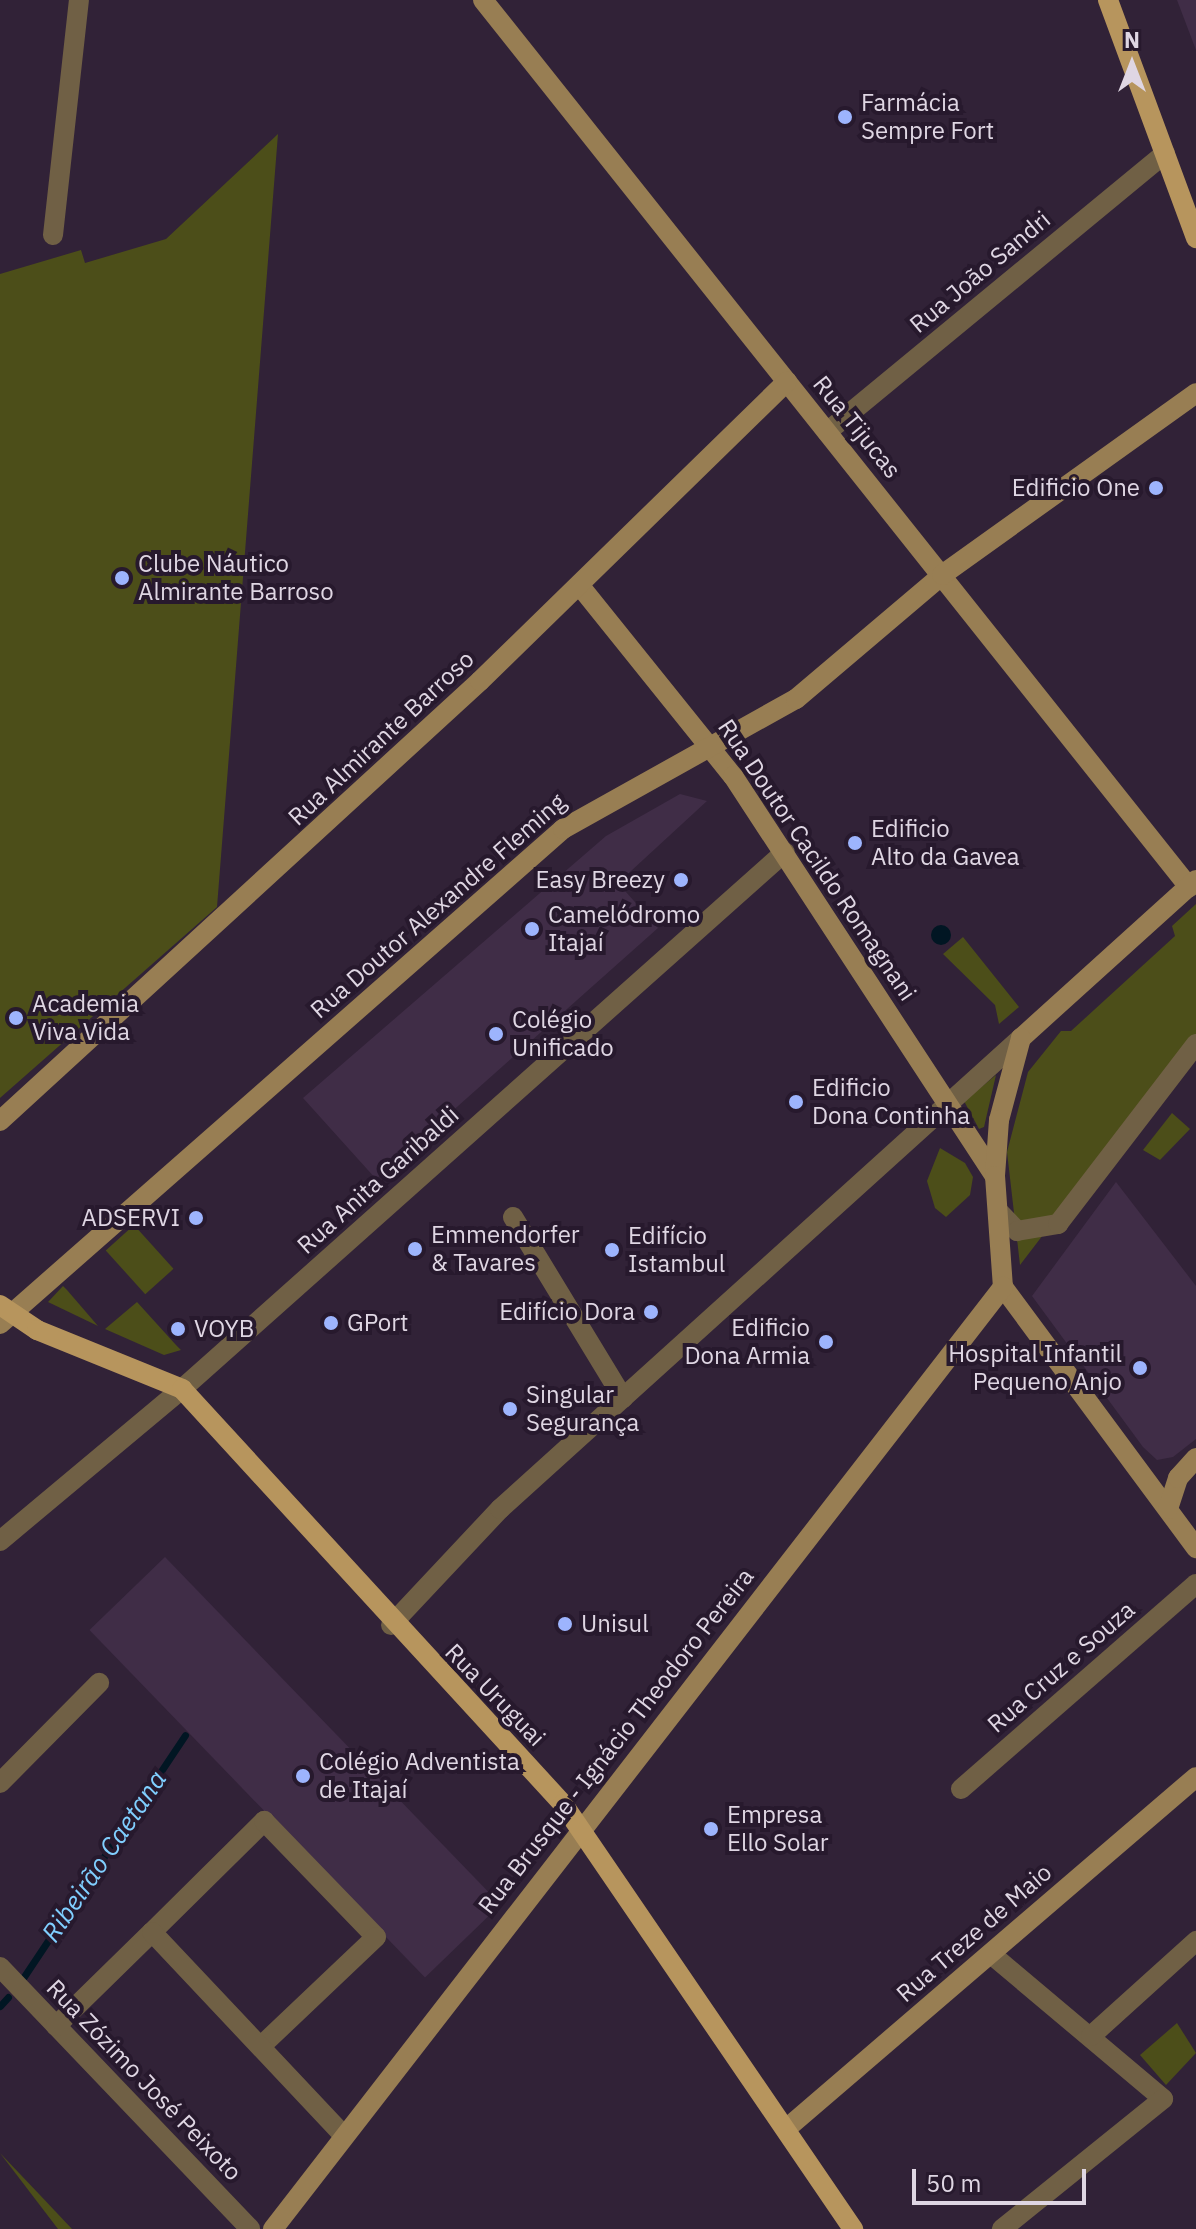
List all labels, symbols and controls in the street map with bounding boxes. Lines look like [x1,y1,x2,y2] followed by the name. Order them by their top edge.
[1092,24,1172,104] north arrow
[1124,25,1140,54] text: N
[861,89,994,145] place label: Farmácia Sempre Fort
[836,108,854,126] marker: Farmácia Sempre Fort
[904,205,1056,339] street label: Rua João Sandri
[807,370,907,484] street label: Rua Tijucas
[1012,474,1140,502] place label: Edificio One
[1147,479,1165,497] marker: Edificio One
[138,550,334,606] place label: Clube Náutico Almirante Barroso
[113,569,131,587] marker: Clube Náutico Almirante Barroso
[282,645,480,831] street label: Rua Almirante Barroso
[712,714,922,1006] street label: Rua Doutor Cacildo Romagnani
[305,787,571,1025] street label: Rua Doutor Alexandre Fleming
[871,815,1020,871] place label: Edificio Alto da Gavea
[846,834,864,852] marker: Edificio Alto da Gavea
[536,866,665,894] place label: Easy Breezy
[672,871,690,889] marker: Easy Breezy
[548,901,700,957] place label: Camelódromo Itajaí
[523,920,541,938] marker: Camelódromo Itajaí
[32,990,139,1046] place label: Academia Viva Vida
[512,1006,614,1062] place label: Colégio Unificado
[7,1009,25,1027] marker: Academia Viva Vida
[487,1025,505,1043] marker: Colégio Unificado
[812,1074,970,1130] place label: Edificio Dona Continha
[787,1093,805,1111] marker: Edificio Dona Continha
[291,1100,465,1260] street label: Rua Anita Garibaldi
[82,1204,180,1232] place label: ADSERVI
[187,1209,205,1227] marker: ADSERVI
[431,1221,580,1277] place label: Emmendorfer & Tavares
[628,1222,725,1278] place label: Edifício Istambul
[406,1240,424,1258] marker: Emmendorfer & Tavares
[603,1241,621,1259] marker: Edifício Istambul
[499,1298,635,1326] place label: Edifício Dora
[642,1303,660,1321] marker: Edifício Dora
[347,1309,409,1337] place label: GPort
[322,1314,340,1332] marker: GPort
[684,1314,810,1370] place label: Edificio Dona Armia
[194,1315,255,1343] place label: VOYB
[169,1320,187,1338] marker: VOYB
[817,1333,835,1351] marker: Edificio Dona Armia
[948,1340,1122,1396] place label: Hospital Infantil Pequeno Anjo
[1129,1357,1151,1379] marker: Hospital Infantil Pequeno Anjo
[526,1381,639,1437] place label: Singular Segurança
[501,1400,519,1418] marker: Singular Segurança
[472,1562,760,1920] street label: Rua Brusque - Ignácio Theodoro Pereira
[982,1595,1140,1739] street label: Rua Cruz e Souza
[581,1610,649,1638] place label: Unisul
[556,1615,574,1633] marker: Unisul
[439,1638,551,1752] street label: Rua Uruguai
[319,1748,520,1804] place label: Colégio Adventista de Itajaí
[35,1764,173,1948] water label: Ribeirão Caetana
[294,1767,312,1785] marker: Colégio Adventista de Itajaí
[727,1801,829,1857] place label: Empresa Ello Solar
[702,1820,720,1838] marker: Empresa Ello Solar
[891,1858,1057,2008] street label: Rua Treze de Maio
[40,1973,248,2187] street label: Rua Zózimo José Peixoto
[916,2153,1090,2203] scale bar
[926,2167,981,2199] text: 50 m

